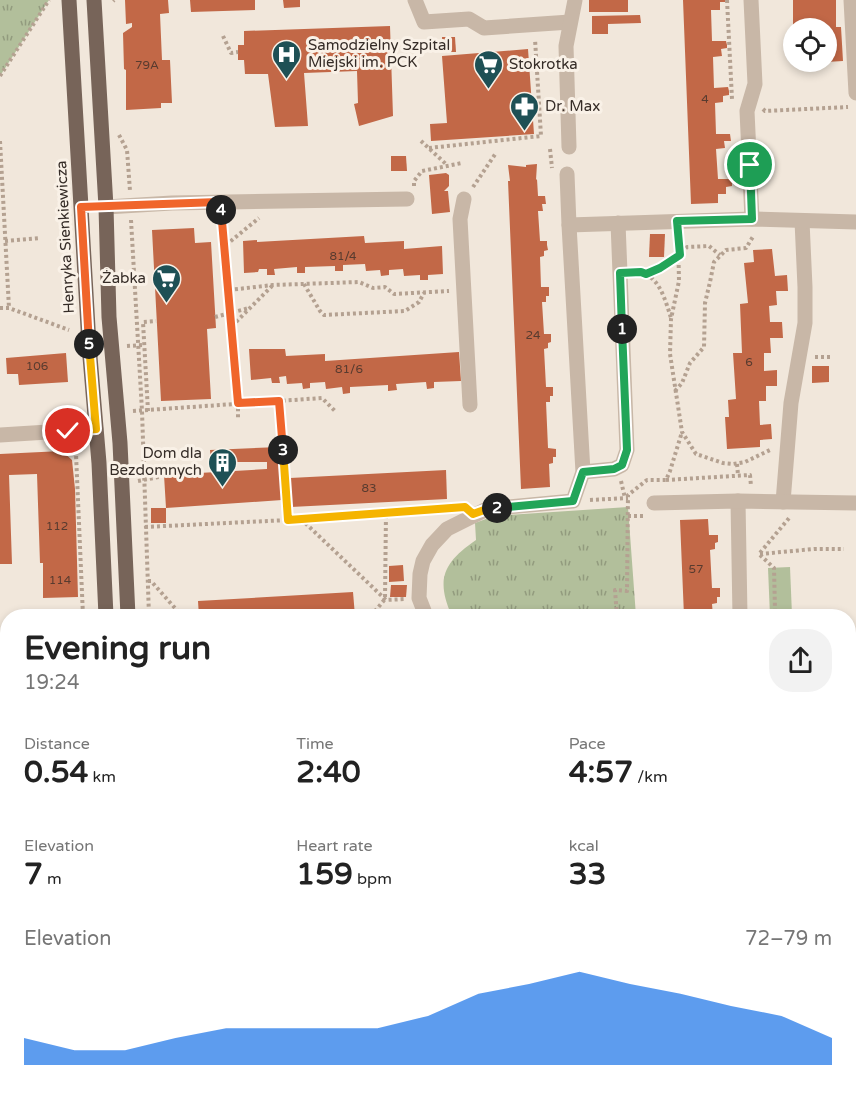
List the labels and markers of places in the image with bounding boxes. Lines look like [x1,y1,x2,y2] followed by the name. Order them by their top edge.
[308,36,450,71] place label: Samodzielny Szpital Miejski im. PCK
[271,38,303,80] hospital icon: Samodzielny Szpital Miejski im. PCK
[472,48,504,90] supermarket icon: Stokrotka
[509,55,578,73] place label: Stokrotka
[508,90,540,132] pharmacy icon: Dr. Max
[545,97,600,115] place label: Dr. Max
[724,139,775,190] pin
[206,195,236,225] pin: 4
[151,262,183,304] supermarket icon: Żabka
[102,269,146,287] place label: Żabka
[607,314,637,344] pin: 1
[74,329,104,359] pin: 5
[42,405,93,456] pin
[268,435,298,465] pin: 3
[109,444,202,479] place label: Dom dla Bezdomnych
[207,446,239,488] building icon: Dom dla Bezdomnych
[482,493,512,523] pin: 2

